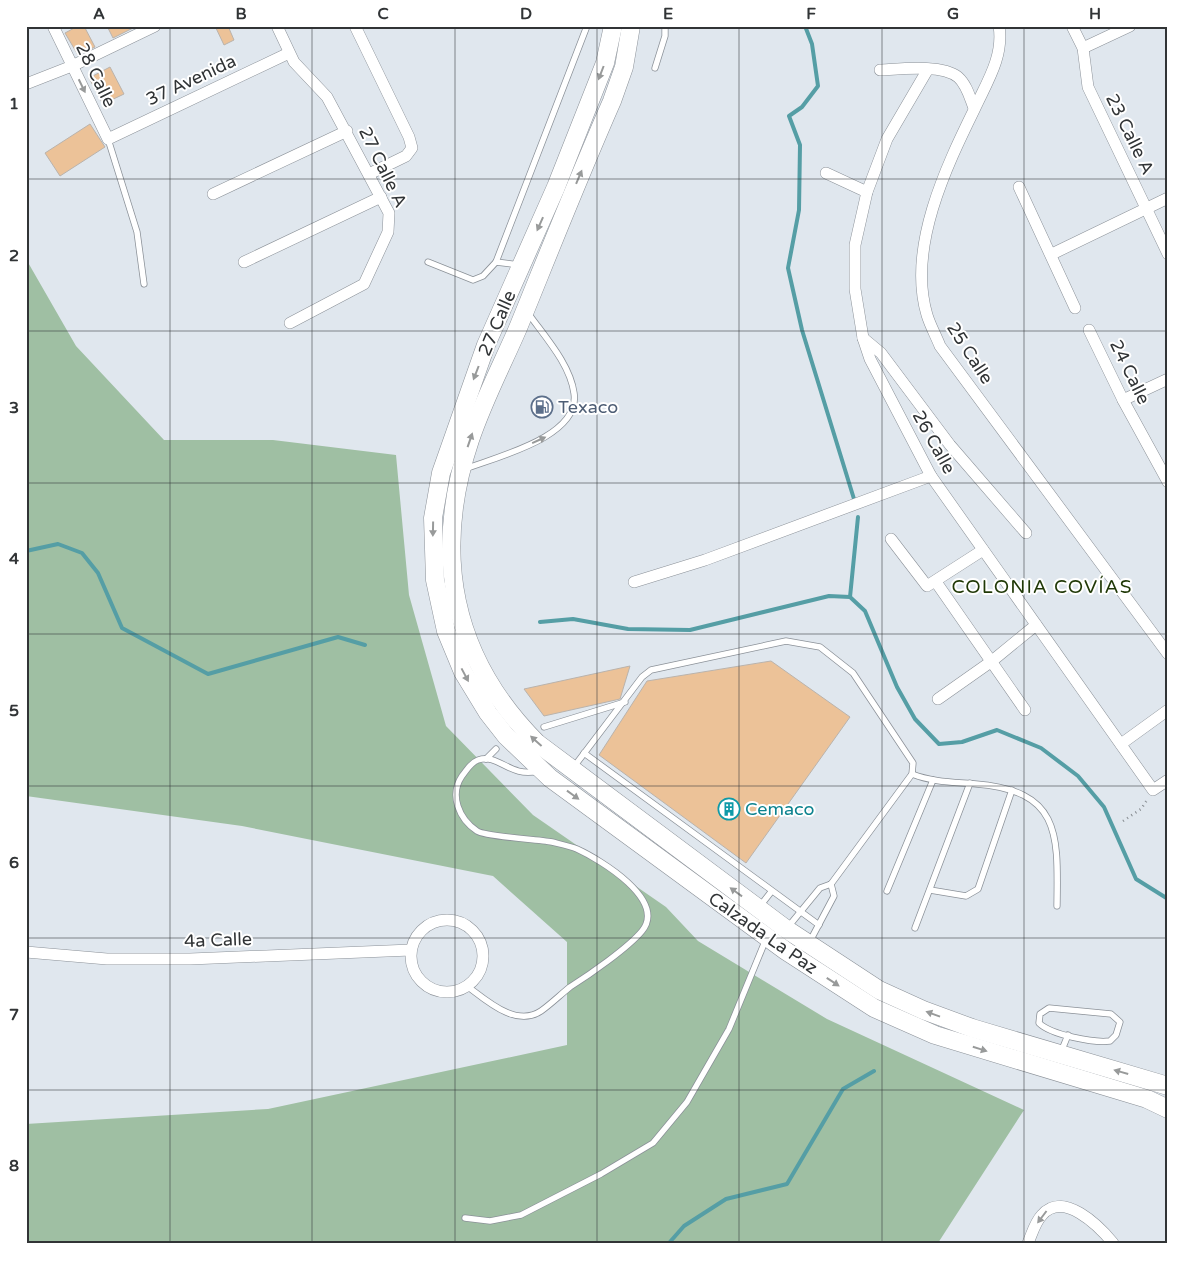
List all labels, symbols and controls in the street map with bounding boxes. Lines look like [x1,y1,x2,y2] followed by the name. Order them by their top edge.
[93,4,105,24] text: A
[235,4,247,24] text: B
[377,4,389,24] text: C
[520,4,532,24] text: D
[663,4,673,24] text: E
[806,4,816,24] text: F
[947,4,959,24] text: G
[1089,4,1101,24] text: H
[71,39,121,111] street label: 28 Calle
[143,50,239,110] street label: 37 Avenida
[597,66,605,81] one-way arrow
[78,79,86,93] one-way arrow
[1101,90,1159,178] street label: 23 Calle A
[9,94,19,114] text: 1
[354,123,412,211] street label: 27 Calle A
[576,170,584,184] one-way arrow
[535,217,543,231] one-way arrow
[9,246,19,266] text: 2
[473,287,521,359] street label: 27 Calle
[942,318,998,388] street label: 25 Calle
[1105,336,1155,408] street label: 24 Calle
[472,366,480,381] one-way arrow
[530,395,554,419] fuel station icon: Texaco
[558,396,618,418] place label: Texaco
[9,398,19,418] text: 3
[908,406,960,478] street label: 26 Calle
[467,433,474,448] one-way arrow
[532,435,546,443] one-way arrow
[429,521,437,537] one-way arrow
[9,549,19,569] text: 4
[952,575,1132,598] district label: COLONIA COVÍAS
[461,668,469,683] one-way arrow
[9,701,19,721] text: 5
[531,735,543,747] one-way arrow
[566,790,580,800] one-way arrow
[717,797,741,821] building icon: Cemaco
[745,798,815,820] place label: Cemaco
[9,853,19,873] text: 6
[730,886,743,897] one-way arrow
[704,887,822,979] street label: Calzada La Paz
[184,928,252,952] street label: 4a Calle
[826,977,839,987] one-way arrow
[9,1005,19,1025] text: 7
[925,1010,940,1017] one-way arrow
[972,1046,987,1053] one-way arrow
[1114,1067,1129,1075] one-way arrow
[9,1156,19,1176] text: 8
[1037,1210,1047,1224] one-way arrow

